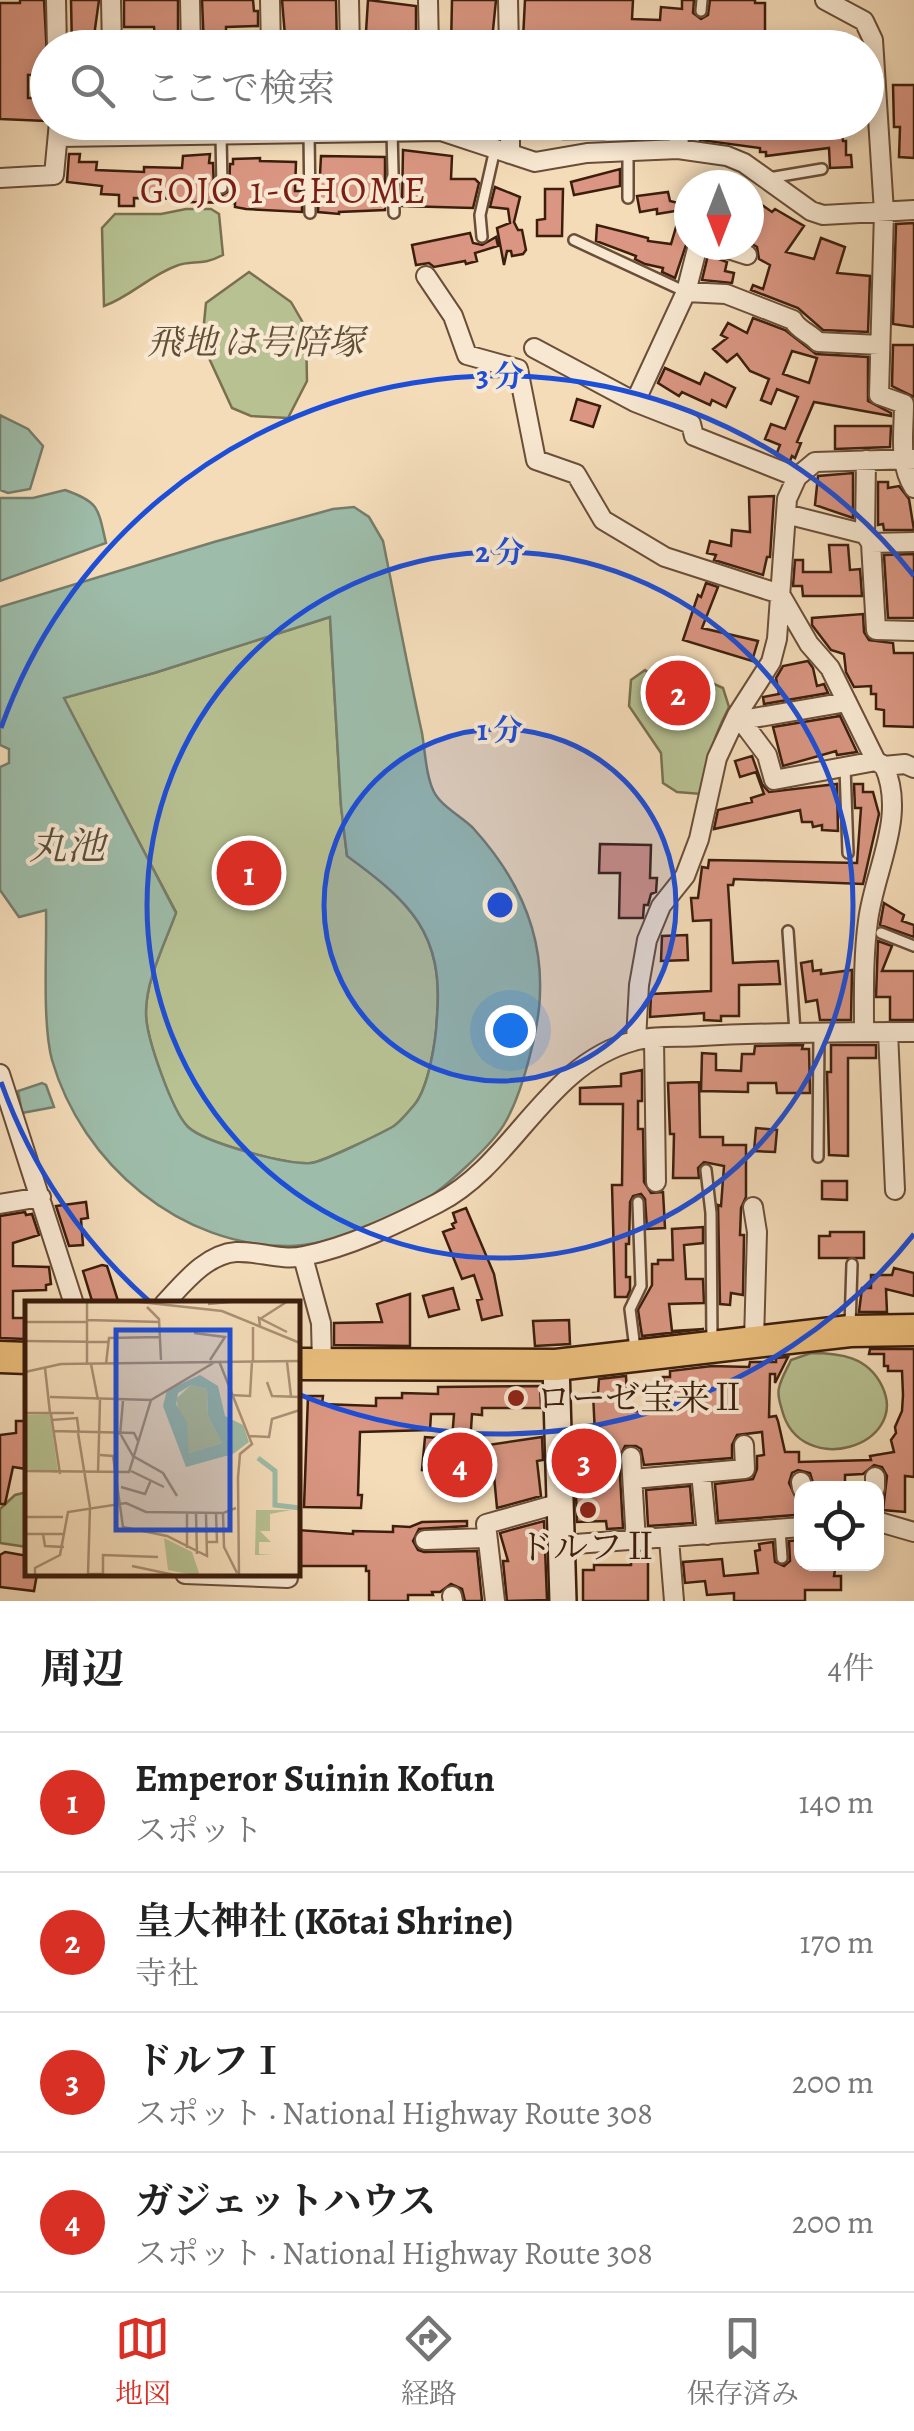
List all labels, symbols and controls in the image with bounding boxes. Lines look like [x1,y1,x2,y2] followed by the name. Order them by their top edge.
[30,30,884,140] search box
[65,58,120,113] icon: search
[145,62,335,114] text: ここで検索
[140,164,428,216] district label: GOJO 1-CHOME
[674,170,764,260] north arrow
[147,318,369,366] park label: 飛地 は号陪塚
[476,356,524,396] text: 3 分
[475,532,525,572] text: 2 分
[646,656,710,730] pin: 2
[477,710,523,750] text: 1 分
[29,820,109,872] water label: 丸池
[216,836,282,910] pin: 1
[482,887,518,923] centre of rings
[485,1005,536,1056] your location
[25,1301,300,1576] inset map
[536,1374,745,1422] place label: ローゼ宝来Ⅱ
[505,1387,527,1409] marker: ローゼ宝来Ⅱ
[552,1424,616,1498] pin: 3
[428,1428,492,1502] pin: 4
[794,1481,884,1571] map controls
[794,1481,884,1571] button: locate
[577,1499,599,1521] marker: ドルフⅡ
[518,1523,658,1571] place label: ドルフⅡ
[40,1640,124,1697] text: 周辺
[828,1646,874,1690] text: 4件
[135,1752,495,1804] text: Emperor Suinin Kofun
[67,1780,78,1824] text: 1
[799,1780,874,1824] text: 140 m
[135,1808,263,1852] text: スポット
[135,1895,514,1947] text: 皇大神社 (Kōtai Shrine)
[65,1920,80,1964] text: 2
[800,1920,874,1964] text: 170 m
[135,1951,199,1995] text: 寺社
[135,2035,287,2087] text: ドルフⅠ
[66,2060,79,2104] text: 3
[792,2060,874,2104] text: 200 m
[135,2091,653,2135] text: スポット · National Highway Route 308
[135,2175,436,2227] text: ガジェットハウス
[65,2200,80,2244] text: 4
[792,2200,874,2244] text: 200 m
[135,2231,653,2275] text: スポット · National Highway Route 308
[115,2311,171,2413] tab: 地図
[401,2311,457,2413] tab: 経路
[687,2311,799,2413] tab: 保存済み

